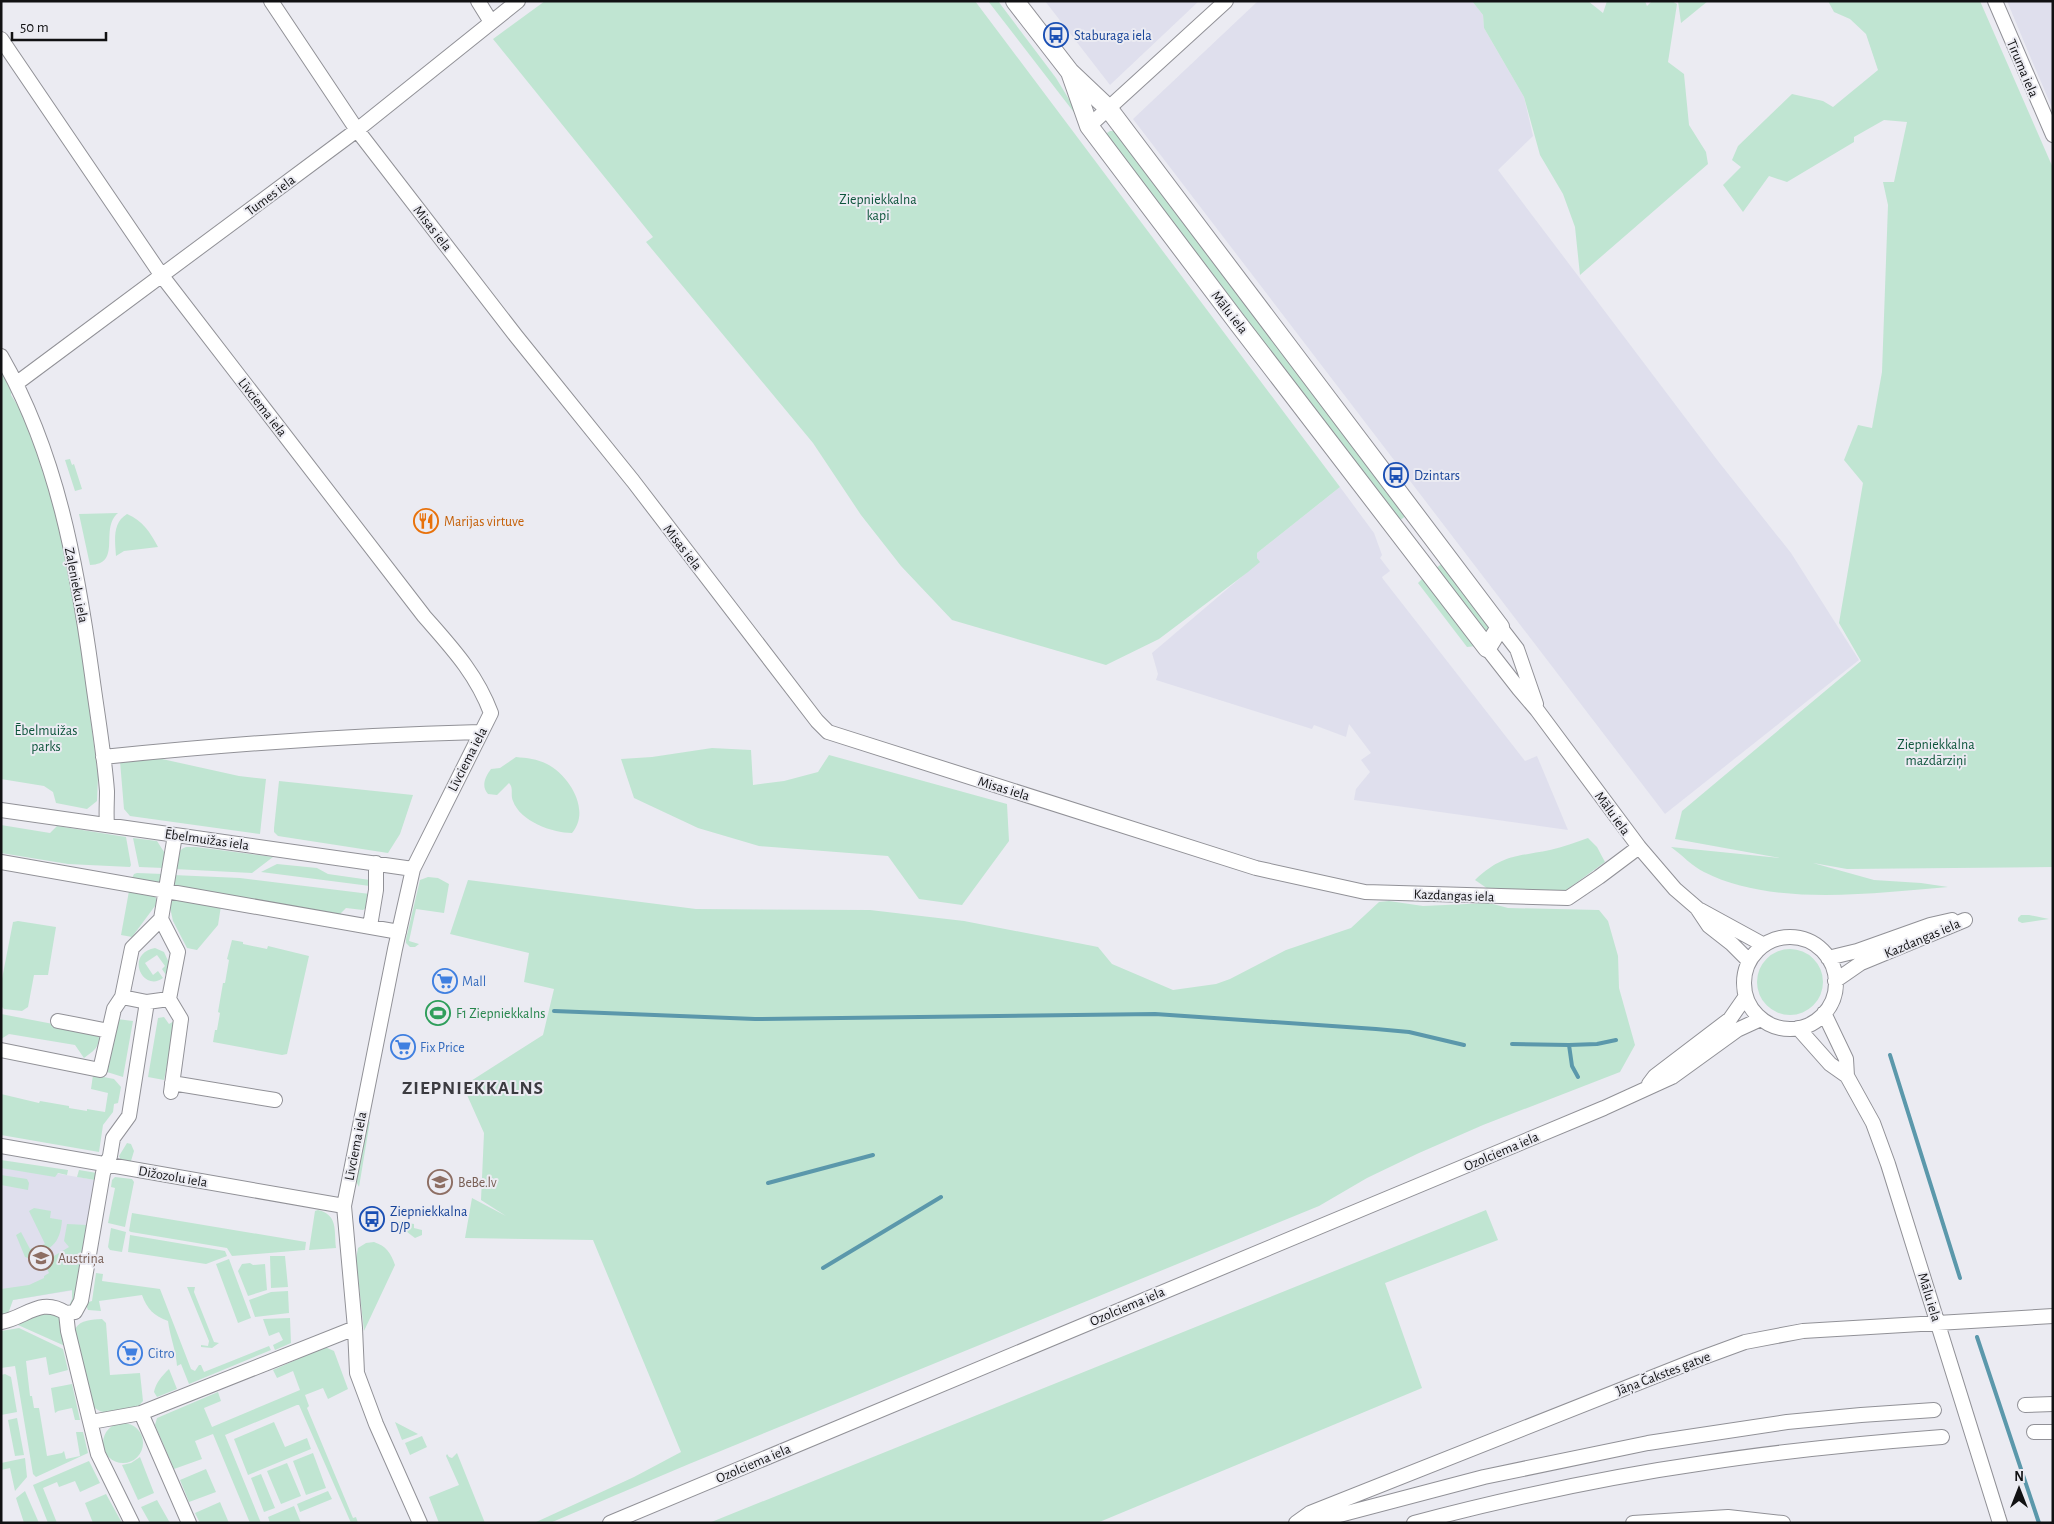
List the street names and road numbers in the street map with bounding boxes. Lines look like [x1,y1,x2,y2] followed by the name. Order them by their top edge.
[2004,37,2041,100] street label: Tīruma iela
[243,173,298,219] street label: Tumes iela
[410,203,454,254] street label: Misas iela
[1208,289,1250,337] street label: Mālu iela
[235,376,290,440] street label: Līvciema iela
[660,522,704,573] street label: Misas iela
[61,546,90,625] street label: Zaļenieku iela
[446,725,490,794] street label: Līvciema iela
[976,774,1032,804] street label: Misas iela
[1592,789,1633,838] street label: Mālu iela
[164,826,251,853] street label: Ēbelmuižas iela
[1413,888,1495,904] street label: Kazdangas iela
[1882,917,1963,961] street label: Kazdangas iela
[342,1110,370,1182] street label: Līvciema iela
[1462,1130,1541,1174] street label: Ozolciema iela
[137,1164,209,1190] street label: Dižozolu iela
[1915,1271,1943,1324] street label: Mālu iela
[1088,1285,1167,1329] street label: Ozolciema iela
[1614,1348,1713,1399] street label: Jāņa Čakstes gatve
[714,1442,793,1486] street label: Ozolciema iela

